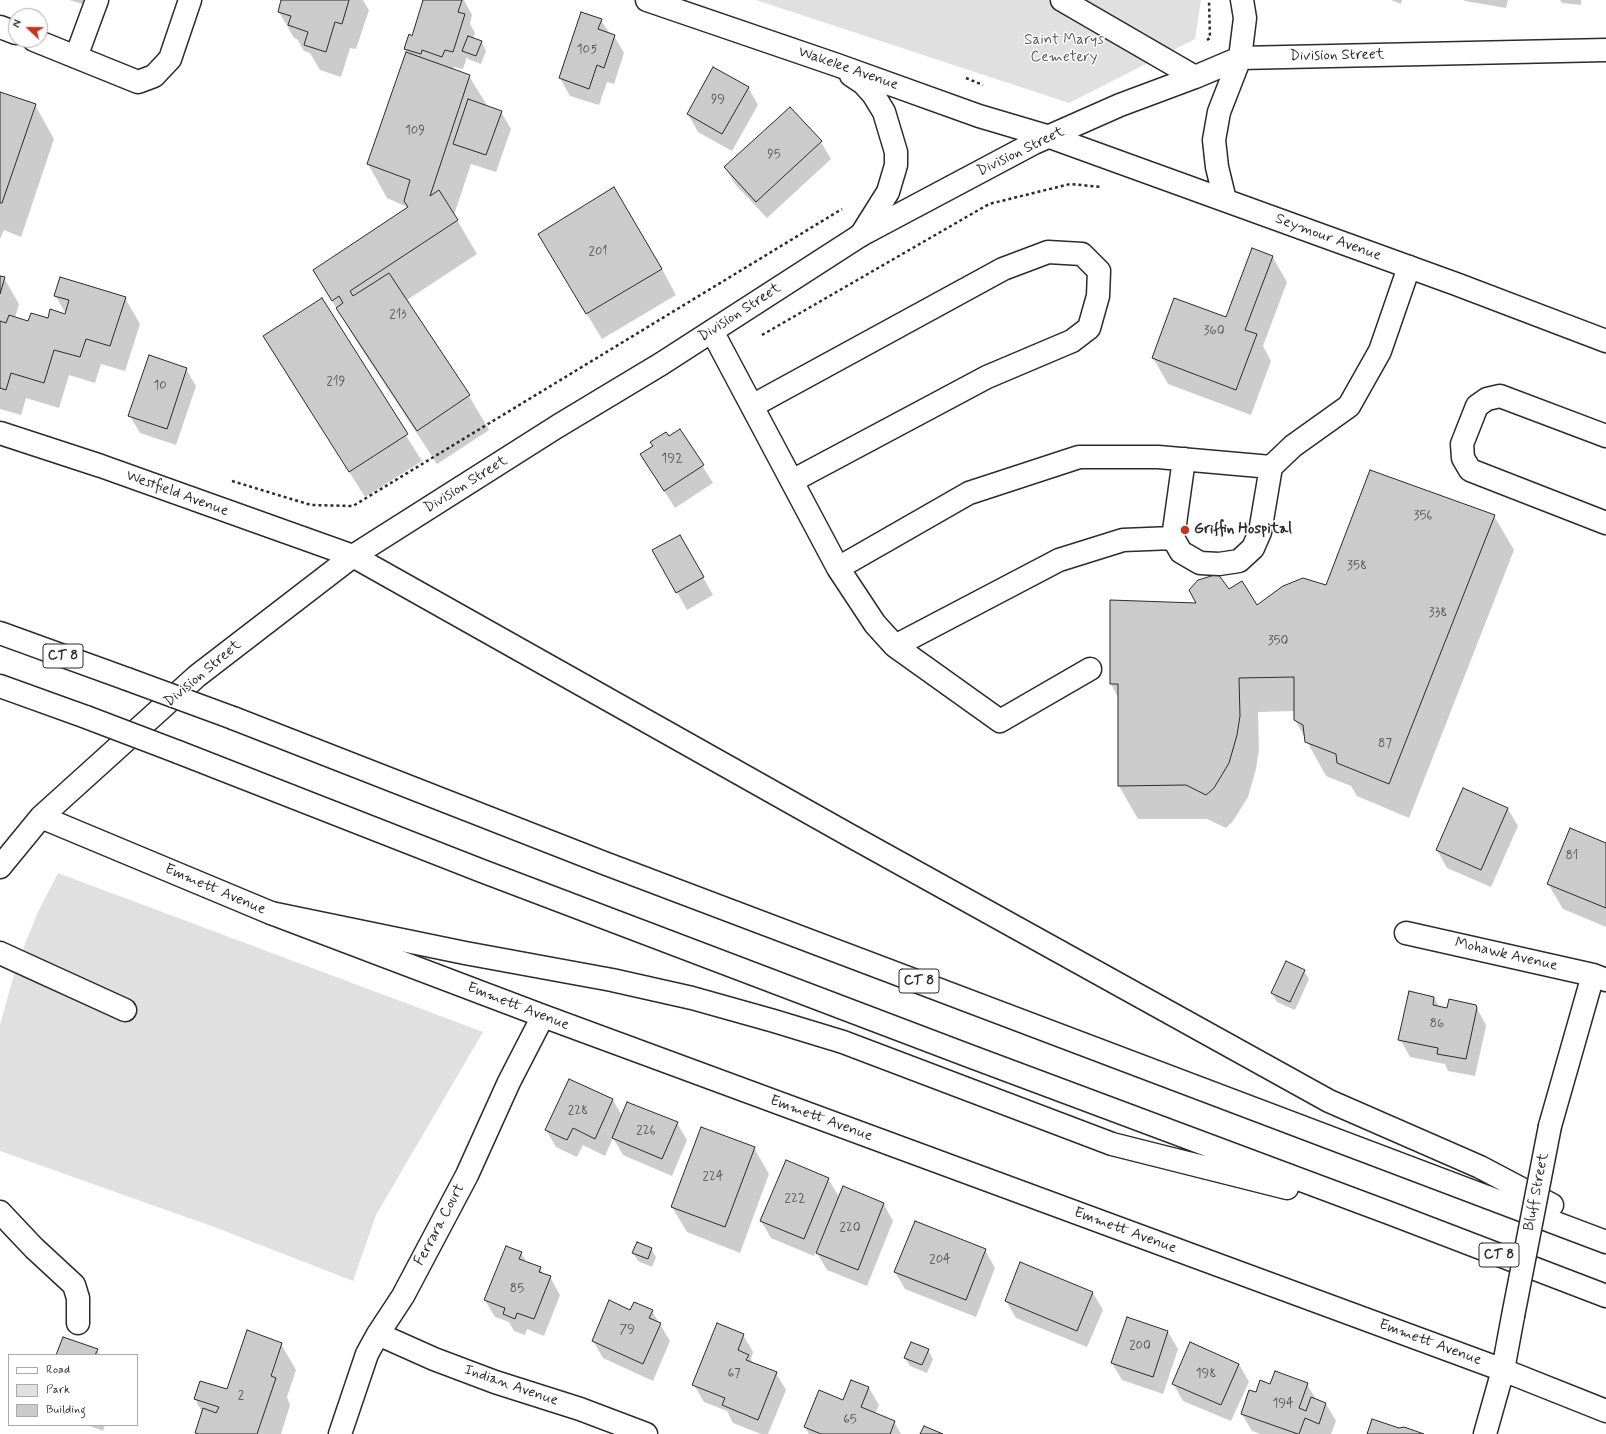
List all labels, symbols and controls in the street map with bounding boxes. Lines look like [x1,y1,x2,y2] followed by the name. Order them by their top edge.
[8,8,48,48] north arrow
[10,18,26,30] text: N
[1024,32,1104,67] park label: Saint Marys Cemetery
[577,42,597,58] house number: 105
[795,43,901,95] street label: Wakelee Avenue
[1289,46,1385,66] street label: Division Street
[711,92,725,108] house number: 99
[405,123,425,139] house number: 109
[974,123,1068,181] street label: Division Street
[767,147,781,163] house number: 95
[1272,210,1384,266] street label: Seymour Avenue
[589,244,607,260] house number: 201
[695,280,785,346] street label: Division Street
[389,307,407,323] house number: 213
[1204,323,1224,339] house number: 360
[327,374,345,390] house number: 219
[153,378,167,394] house number: 10
[661,451,683,467] house number: 192
[421,452,511,518] street label: Division Street
[123,467,231,521] street label: Westfield Avenue
[1414,508,1432,524] house number: 356
[1194,521,1292,539] place label: Griffin Hospital
[1179,524,1191,536] marker: Griffin Hospital
[1347,558,1367,574] house number: 358
[1429,605,1447,621] house number: 338
[1268,633,1288,649] house number: 350
[161,637,245,711] street label: Division Street
[43,644,83,668] road number: CT 8
[1378,736,1392,752] house number: 87
[1566,848,1578,864] house number: 81
[162,861,268,919] street label: Emmett Avenue
[1453,934,1559,976] street label: Mohawk Avenue
[899,969,939,993] road number: CT 8
[464,979,572,1035] street label: Emmett Avenue
[1430,1016,1444,1032] house number: 86
[767,1092,875,1146] street label: Emmett Avenue
[568,1103,588,1119] house number: 228
[636,1123,656,1139] house number: 226
[1521,1151,1553,1233] street label: Bluff Street
[703,1169,723,1185] house number: 224
[411,1181,469,1269] street label: Ferrara Court
[785,1191,805,1207] house number: 222
[1071,1204,1179,1258] street label: Emmett Avenue
[839,1220,861,1236] house number: 220
[1479,1243,1519,1267] road number: CT 8
[929,1252,951,1268] house number: 204
[510,1281,524,1297] house number: 85
[1376,1316,1484,1370] street label: Emmett Avenue
[619,1322,635,1338] house number: 79
[1129,1338,1151,1354] house number: 200
[8,1354,138,1426] legend
[46,1362,70,1378] text: Road
[462,1362,560,1410] street label: Indian Avenue
[727,1366,741,1382] house number: 67
[1196,1366,1216,1382] house number: 198
[46,1382,70,1398] text: Park
[238,1388,244,1404] house number: 2
[1272,1396,1294,1412] house number: 194
[46,1402,86,1418] text: Building
[843,1412,857,1428] house number: 65

